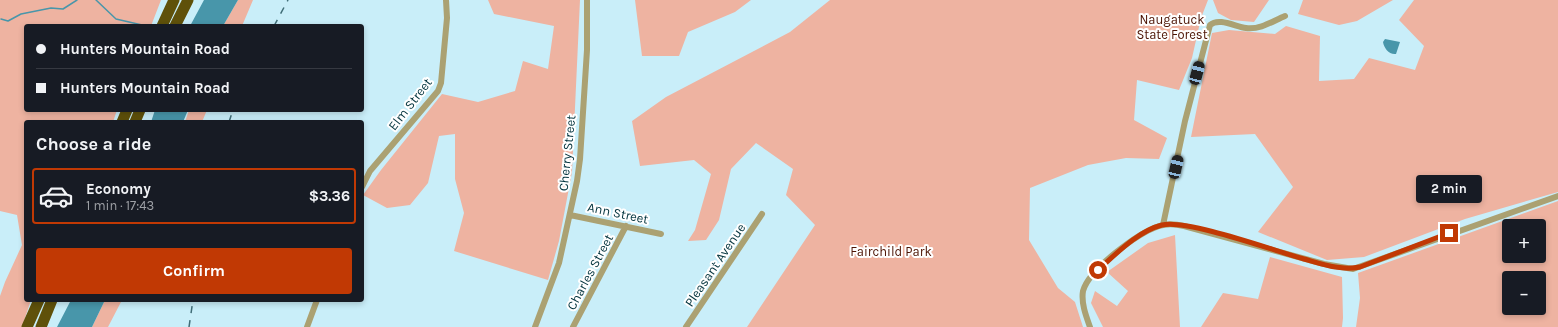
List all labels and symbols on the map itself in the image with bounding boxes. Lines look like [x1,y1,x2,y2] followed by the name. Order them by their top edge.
[1136,12,1208,42] park label: Naugatuck State Forest
[1188,60,1206,86] car
[385,75,435,133] street label: Elm Street
[556,114,578,192] street label: Cherry Street
[1167,154,1185,180] car
[1416,175,1482,203] callout: 2 min
[586,199,650,227] street label: Ann Street
[682,220,749,310] street label: Pleasant Avenue
[1440,224,1458,242] route end
[564,231,616,312] street label: Charles Street
[850,244,932,259] park label: Fairchild Park
[1089,261,1107,279] route start

